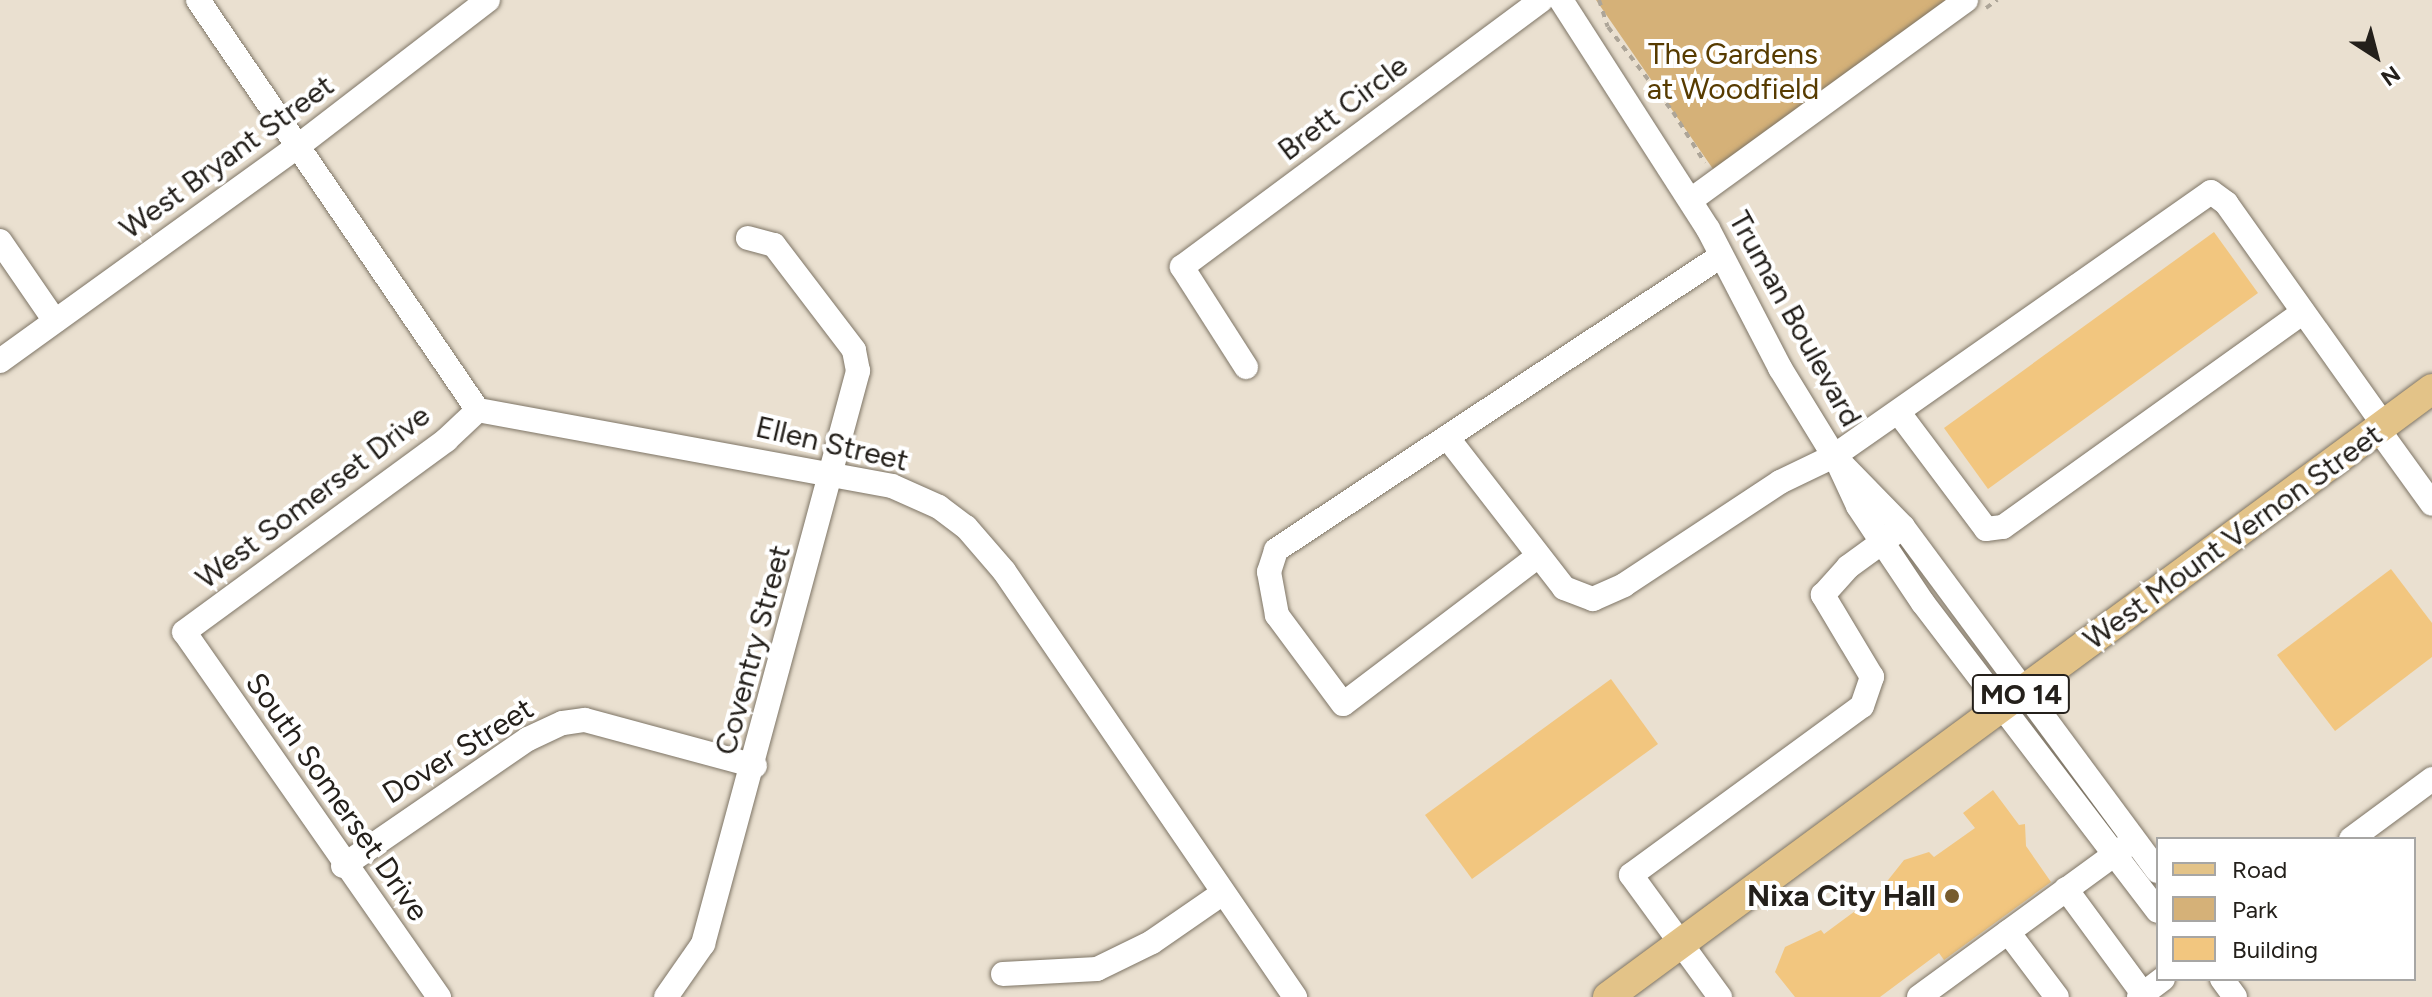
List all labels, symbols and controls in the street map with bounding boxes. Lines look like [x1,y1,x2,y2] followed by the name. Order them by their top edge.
[2336,16,2416,96] north arrow
[1647,36,1819,106] park label: The Gardens at Woodfield
[1271,48,1415,168] street label: Brett Circle
[2376,60,2405,92] text: N
[113,67,341,247] street label: West Bryant Street
[1721,205,1869,433] street label: Truman Boulevard
[189,397,437,597] street label: West Somerset Drive
[752,409,912,479] street label: Ellen Street
[2077,417,2389,657] street label: West Mount Vernon Street
[708,541,798,759] street label: Coventry Street
[238,666,436,928] street label: South Somerset Drive
[1971,670,2071,718] road number: MO 14
[376,690,540,812] street label: Dover Street
[2156,837,2416,981] legend
[2232,855,2287,884] text: Road
[1747,878,1936,914] place label: Nixa City Hall
[1943,887,1961,905] marker: Nixa City Hall
[2232,895,2278,924] text: Park
[2232,935,2318,964] text: Building

